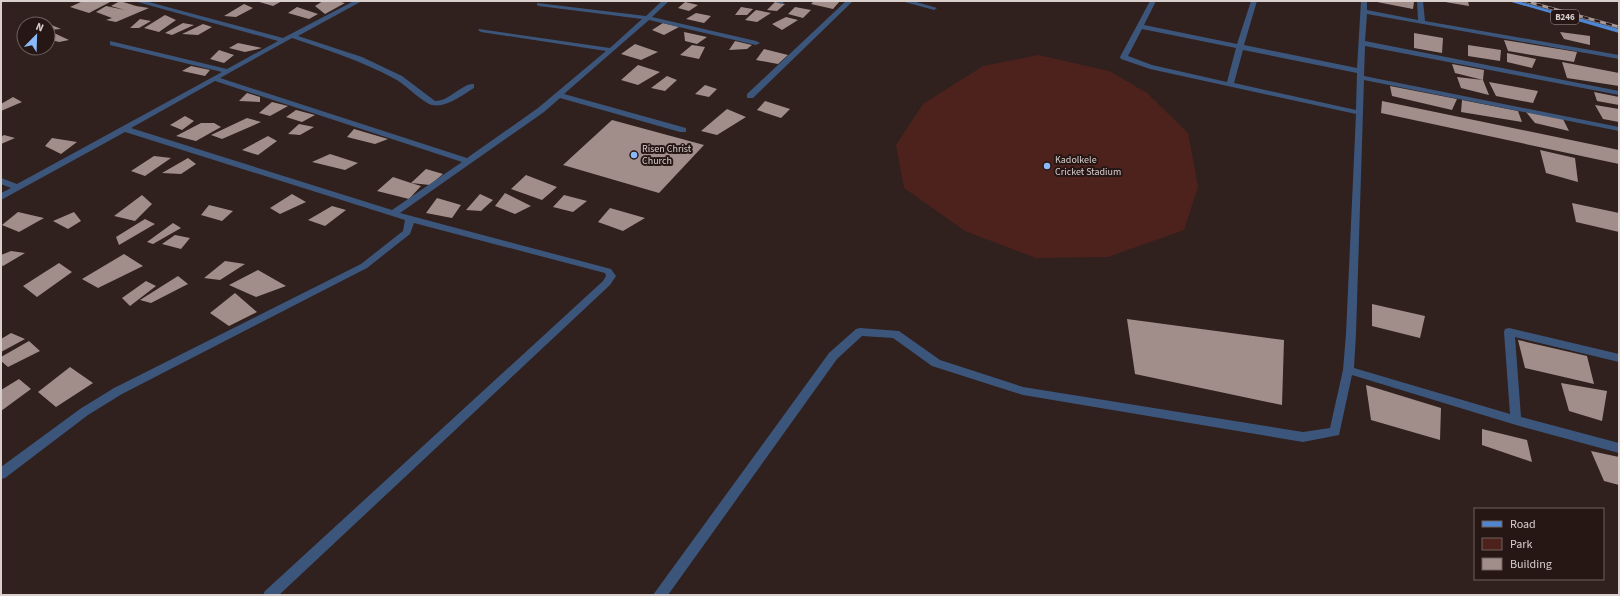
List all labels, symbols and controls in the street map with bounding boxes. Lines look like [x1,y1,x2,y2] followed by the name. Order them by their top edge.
[1551,10,1579,24] road number: B246
[16,16,56,56] north arrow
[33,19,46,36] text: N
[642,142,692,168] place label: Risen Christ Church
[629,150,639,160] marker: Risen Christ Church
[1055,153,1121,179] place label: Kadolkele Cricket Stadium
[1042,161,1052,171] marker: Kadolkele Cricket Stadium
[1474,508,1604,580] legend
[1510,516,1536,533] text: Road
[1510,536,1532,553] text: Park
[1510,556,1552,573] text: Building

